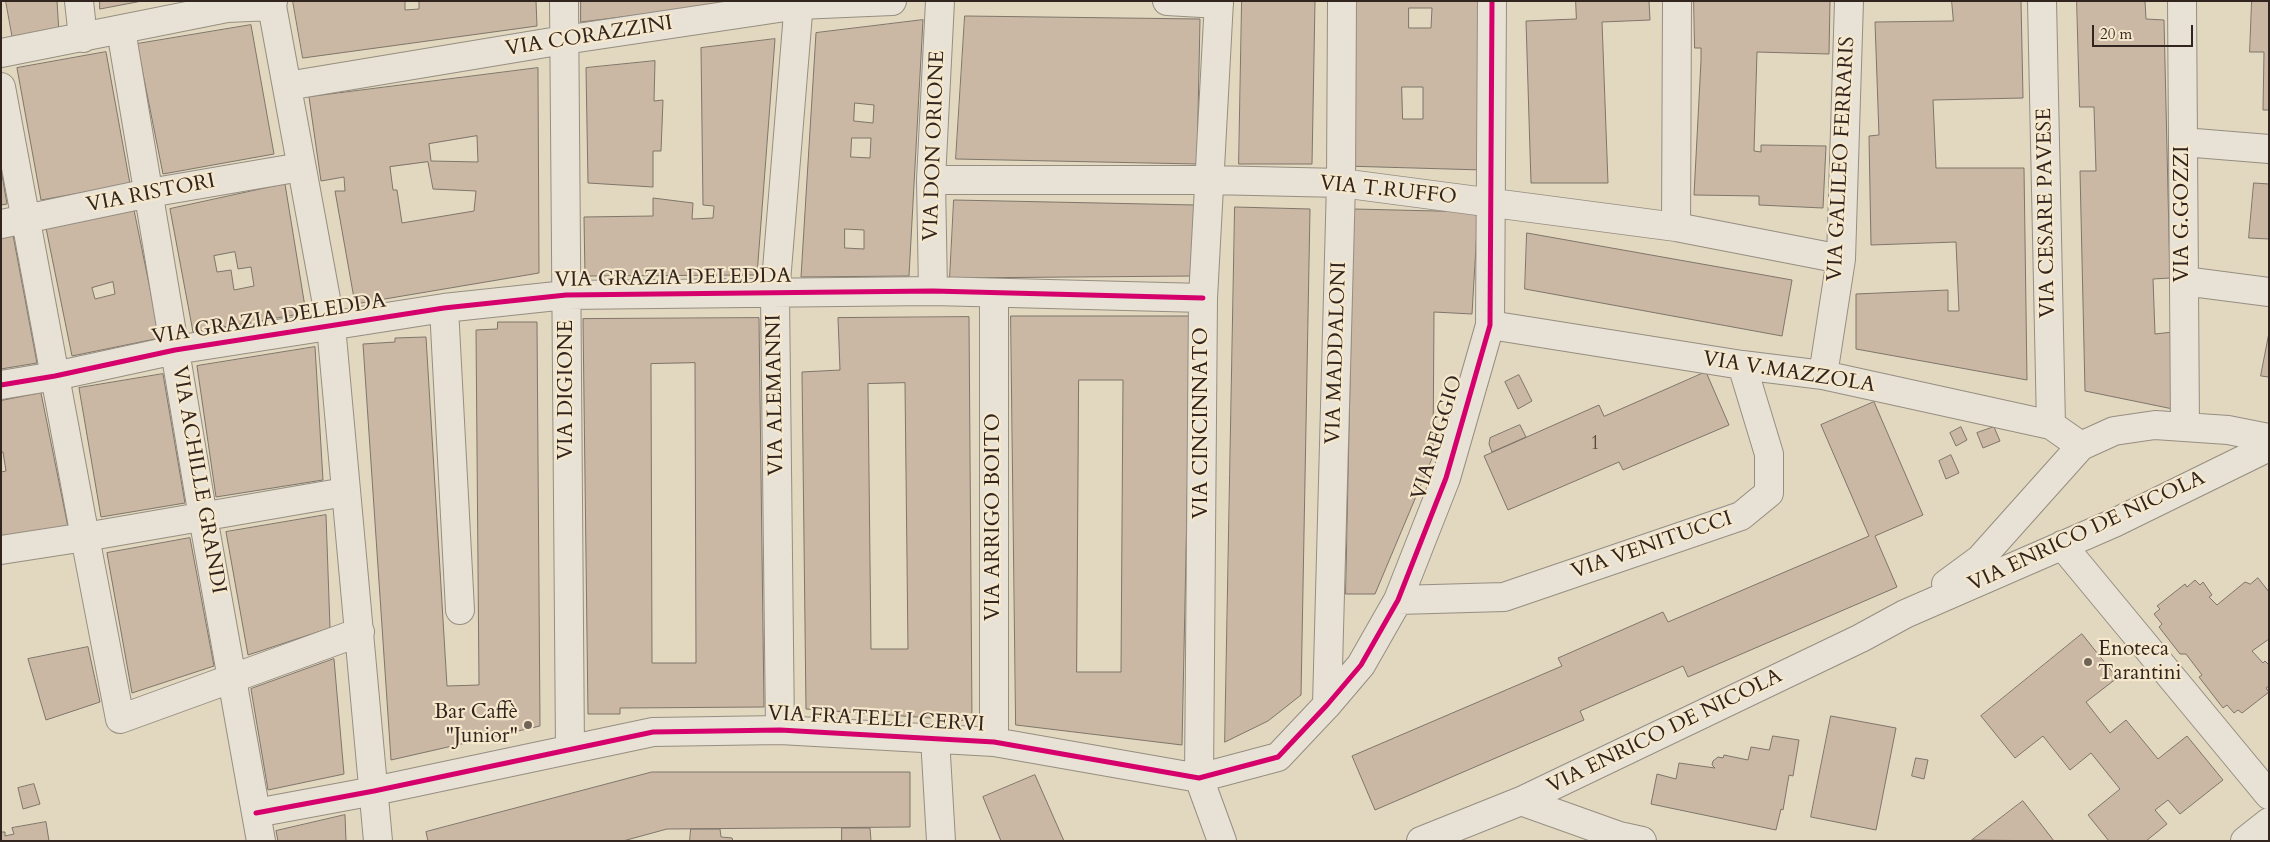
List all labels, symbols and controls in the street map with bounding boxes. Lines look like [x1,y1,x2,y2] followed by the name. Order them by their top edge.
[504,11,674,63] street label: VIA CORAZZINI
[2095,15,2196,47] scale bar
[2100,24,2132,44] text: 20 m
[1823,36,1861,282] street label: VIA GALILEO FERRARIS
[919,50,951,242] street label: VIA DON ORIONE
[2033,108,2061,318] street label: VIA CESARE PAVESE
[2170,145,2196,283] street label: VIA G.GOZZI
[84,169,218,219] street label: VIA RISTORI
[1318,171,1458,211] street label: VIA T.RUFFO
[1321,261,1353,445] street label: VIA MADDALONI
[554,264,792,294] street label: VIA GRAZIA DELEDDA
[150,289,388,351] street label: VIA GRAZIA DELEDDA
[762,314,790,476] street label: VIA ALEMANNI
[554,320,580,460] street label: VIA DIGIONE
[1189,327,1215,519] street label: VIA CINCINNATO
[1701,347,1877,399] street label: VIA V.MAZZOLA
[166,364,230,596] street label: VIA ACHILLE GRANDI
[1407,373,1469,503] street label: VIA REGGIO
[981,413,1007,621] street label: VIA ARRIGO BOITO
[1590,434,1600,456] house number: 1
[1965,466,2209,598] street label: VIA ENRICO DE NICOLA
[1568,507,1736,585] street label: VIA VENITUCCI
[2098,637,2182,687] place label: Enoteca Tarantini
[2082,656,2094,668] marker: Enoteca Tarantini
[1543,664,1787,800] street label: VIA ENRICO DE NICOLA
[434,700,518,750] place label: Bar Caffè "Junior"
[767,702,985,738] street label: VIA FRATELLI CERVI
[522,719,534,731] marker: Bar Caffè "Junior"

